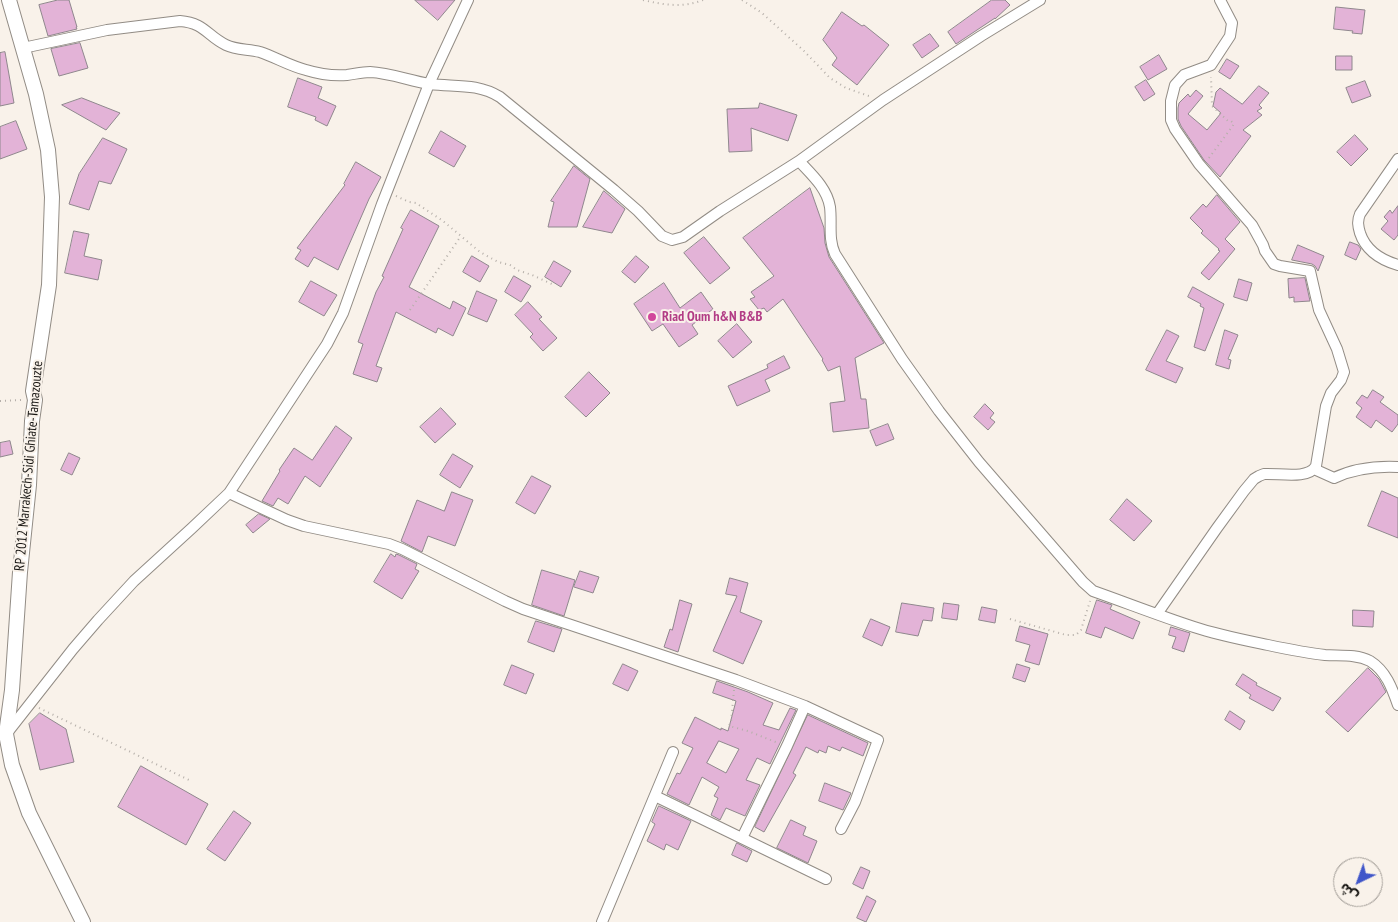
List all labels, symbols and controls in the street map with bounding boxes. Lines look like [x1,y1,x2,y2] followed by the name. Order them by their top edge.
[662,309,762,325] place label: Riad Oum h&N B&B
[646,311,658,323] marker: Riad Oum h&N B&B
[11,360,47,572] street label: RP 2012 Marrakech-Sidi Ghiate-Tamazouzte
[1333,857,1383,907] north arrow
[1335,879,1362,906] text: ش

